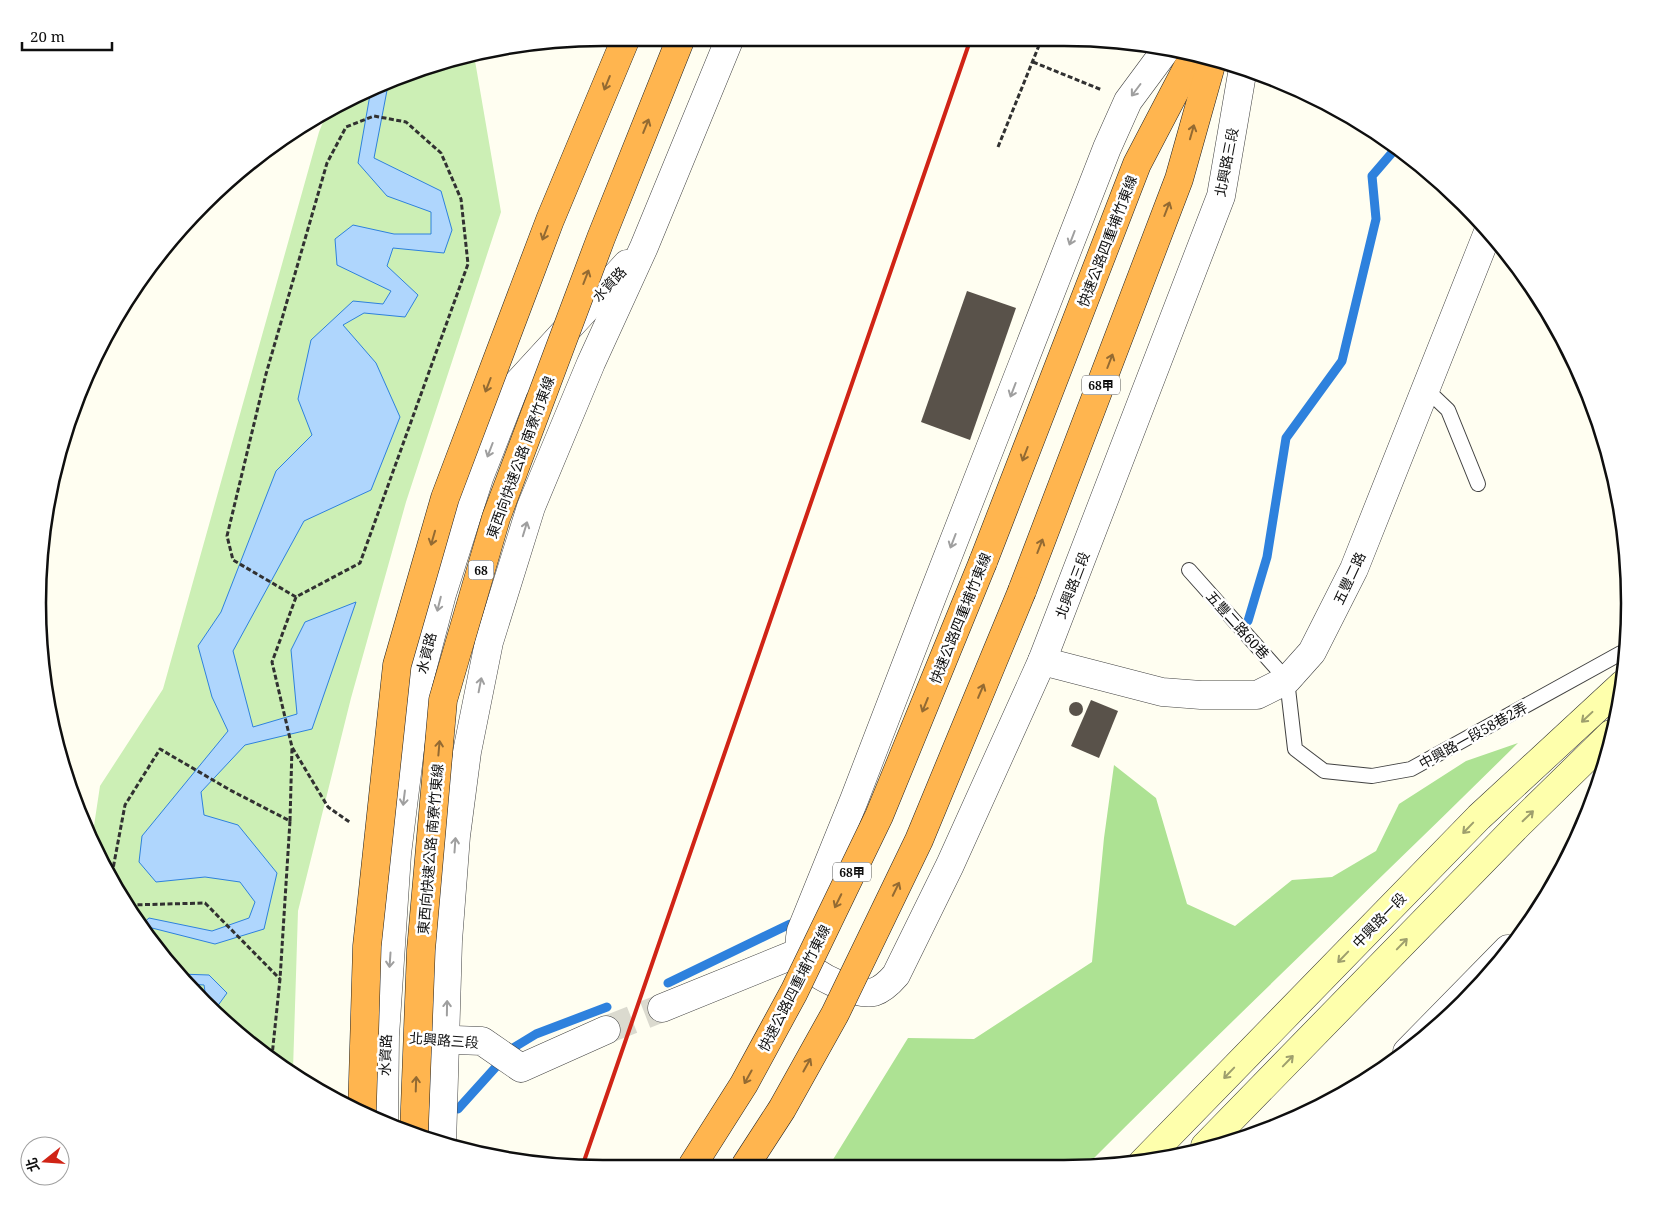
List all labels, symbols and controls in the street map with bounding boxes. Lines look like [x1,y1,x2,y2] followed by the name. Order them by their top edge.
[22,20,112,52] scale bar
[30,26,65,46] text: 20 m
[602,75,611,90] one-way arrow
[1131,83,1141,97] one-way arrow
[641,119,651,134] one-way arrow
[1188,125,1197,141] one-way arrow
[1210,126,1242,198] street label: 北興路三段
[1073,172,1141,310] street label: 快速公路四重埔竹東線
[1163,202,1173,217] one-way arrow
[540,225,550,240] one-way arrow
[1067,230,1076,246] one-way arrow
[588,262,630,306] street label: 水資路
[582,270,591,285] one-way arrow
[1106,354,1115,369] one-way arrow
[482,373,558,541] street label: 東西向快速公路 南寮竹東線
[1082,376,1120,394] road number: 68甲
[483,377,492,392] one-way arrow
[1007,382,1017,397] one-way arrow
[484,442,494,457] one-way arrow
[1019,446,1029,461] one-way arrow
[520,521,530,537] one-way arrow
[428,529,438,545] one-way arrow
[948,533,958,548] one-way arrow
[1036,538,1045,554] one-way arrow
[1051,549,1093,621] street label: 北興路三段
[1329,549,1369,607] street label: 五豐二路
[925,550,995,686] street label: 快速公路四重埔竹東線
[468,560,494,580] road number: 68
[1202,587,1274,663] street label: 五豐二路60巷
[434,596,443,612] one-way arrow
[412,630,440,676] street label: 水資路
[476,677,486,693] one-way arrow
[977,684,986,699] one-way arrow
[919,697,929,712] one-way arrow
[1415,697,1531,773] street label: 中興路一段58巷2弄
[1581,711,1594,723] one-way arrow
[434,740,444,756] one-way arrow
[413,763,447,935] street label: 東西向快速公路 南寮竹東線
[399,790,409,806] one-way arrow
[1521,810,1534,822] one-way arrow
[1462,822,1475,834] one-way arrow
[451,838,460,854] one-way arrow
[833,862,871,882] road number: 68甲
[891,881,901,896] one-way arrow
[1348,888,1410,952] street label: 中興路一段
[833,893,842,908] one-way arrow
[754,921,834,1055] street label: 快速公路四重埔竹東線
[1396,938,1408,951] one-way arrow
[1337,951,1349,963] one-way arrow
[386,952,395,968] one-way arrow
[442,1000,452,1016] one-way arrow
[408,1028,480,1052] street label: 北興路三段
[375,1034,395,1076] street label: 水資路
[1282,1054,1294,1067] one-way arrow
[802,1058,812,1072] one-way arrow
[1223,1067,1236,1079] one-way arrow
[742,1069,752,1083] one-way arrow
[411,1077,420,1093] one-way arrow
[20,1136,70,1186] north arrow
[21,1155,43,1174] text: 北

